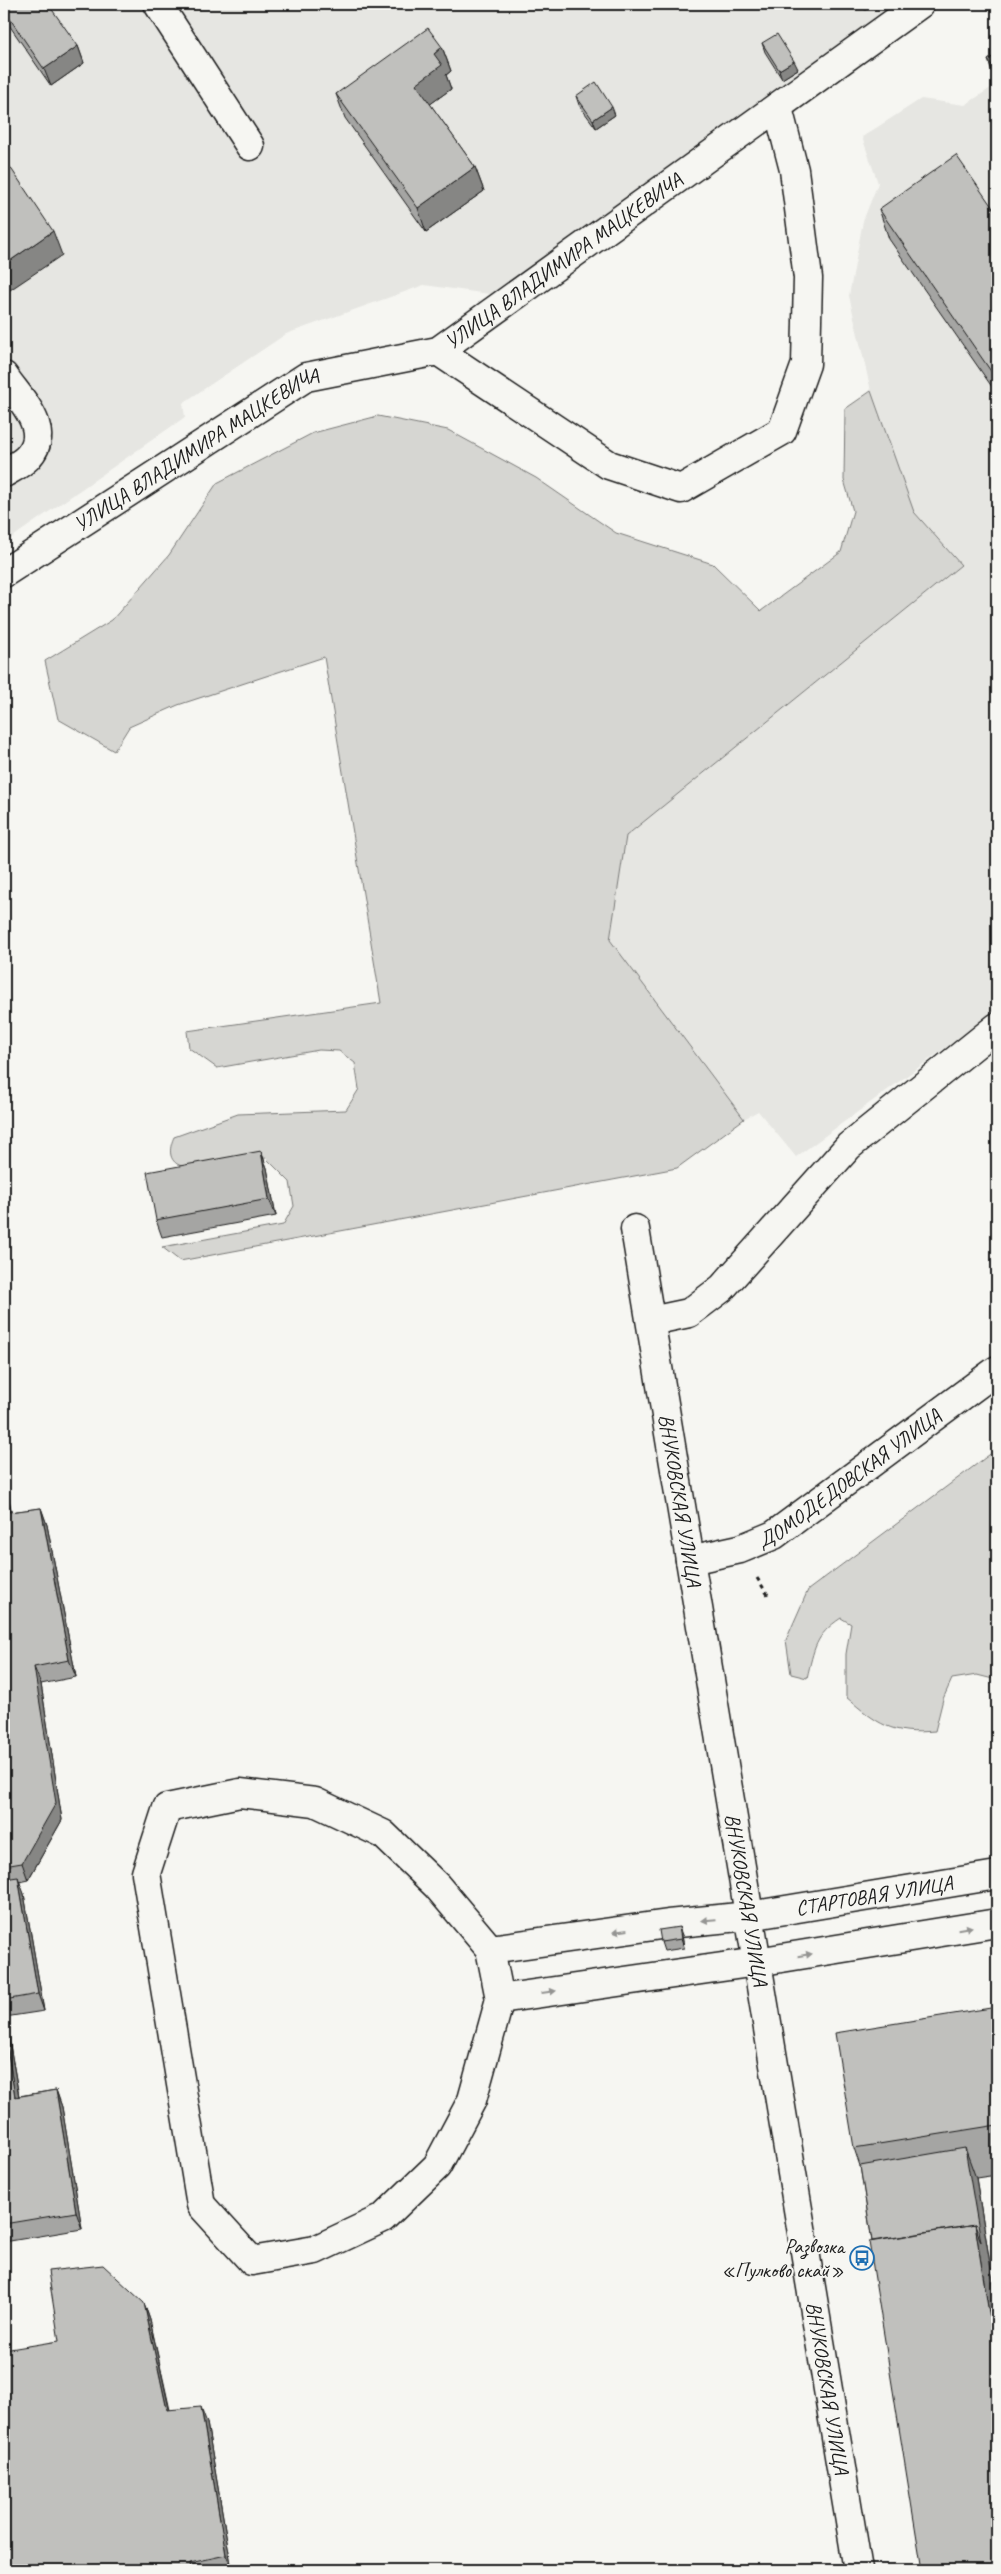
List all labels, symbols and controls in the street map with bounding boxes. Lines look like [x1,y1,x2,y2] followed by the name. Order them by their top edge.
[440,166,688,355] street label: УЛИЦА ВЛАДИМИРА МАЦКЕВИЧА
[69,362,321,537] street label: УЛИЦА ВЛАДИМИРА МАЦКЕВИЧА
[754,1403,947,1553] street label: ДОМОДЕДОВСКАЯ УЛИЦА
[653,1412,707,1590] street label: ВНУКОВСКАЯ УЛИЦА
[719,1812,774,1989] street label: ВНУКОВСКАЯ УЛИЦА
[794,1869,956,1921] street label: СТАРТОВАЯ УЛИЦА
[700,1916,716,1924] one-way arrow
[958,1924,974,1932] one-way arrow
[611,1927,627,1935] one-way arrow
[797,1950,813,1958] one-way arrow
[541,1988,557,1996] one-way arrow
[721,2233,846,2283] place label: Развозка «Пулково скай»
[849,2245,875,2271] bus stop icon: Развозка «Пулково скай»
[801,2300,855,2478] street label: ВНУКОВСКАЯ УЛИЦА

